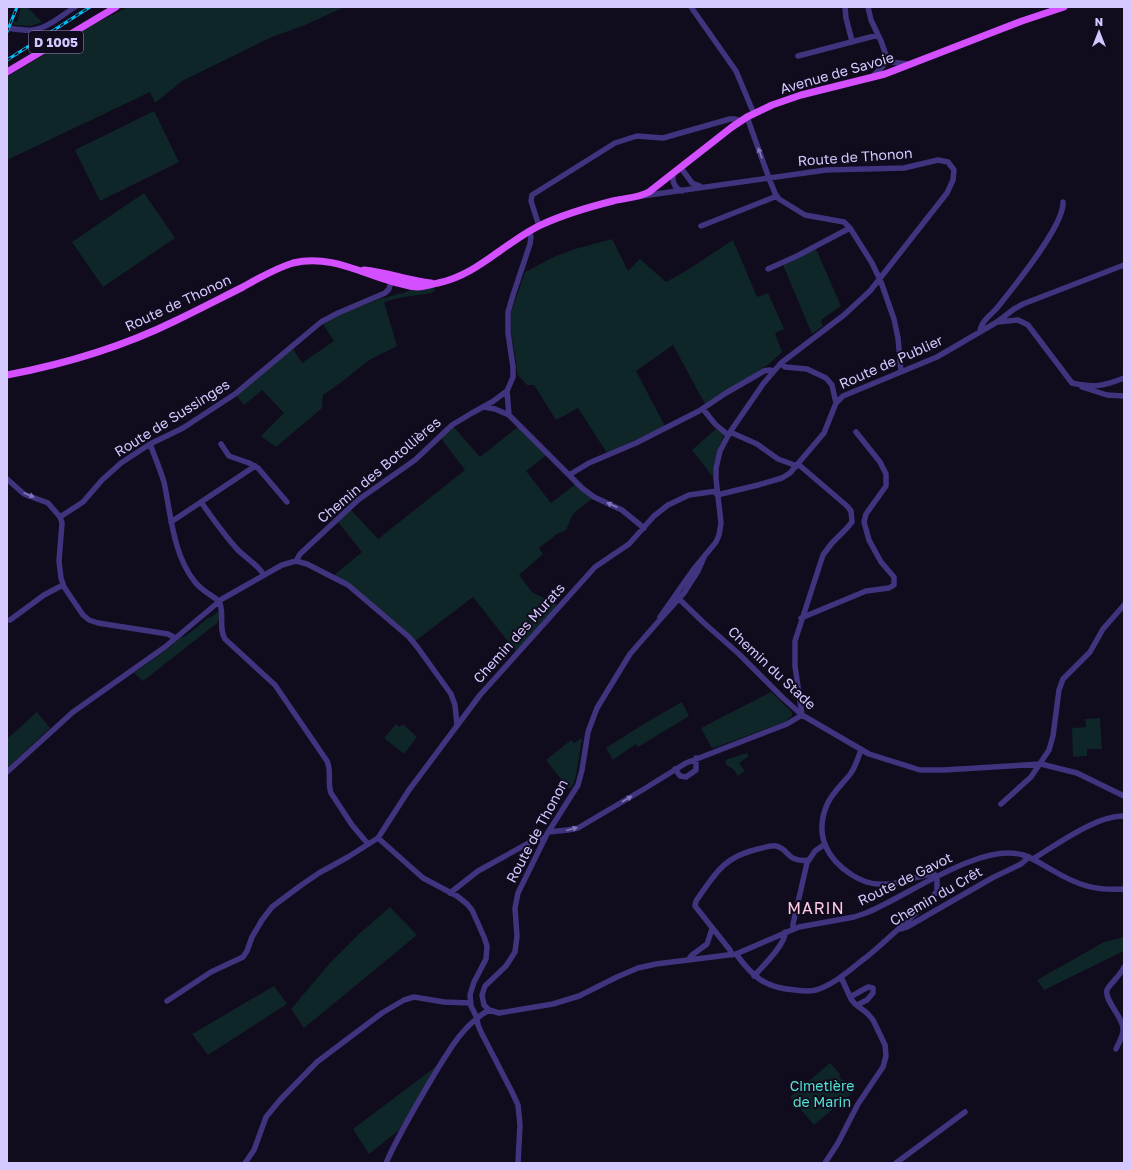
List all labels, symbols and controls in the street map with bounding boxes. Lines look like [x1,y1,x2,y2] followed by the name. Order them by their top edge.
[1079,12,1119,52] north arrow
[1095,15,1103,28] text: N
[29,31,83,53] road number: D 1005
[778,48,896,97] street label: Avenue de Savoie
[797,144,913,169] street label: Route de Thonon
[757,147,763,159] one-way arrow
[122,271,234,335] street label: Route de Thonon
[836,331,946,392] street label: Route de Publier
[111,375,232,460] street label: Route de Sussinges
[314,413,444,526] street label: Chemin des Botollières
[24,493,36,499] one-way arrow
[606,502,618,508] one-way arrow
[469,579,568,686] street label: Chemin des Murats
[725,623,820,713] street label: Chemin du Stade
[502,776,571,886] street label: Route de Thonon
[621,795,633,802] one-way arrow
[566,826,578,832] one-way arrow
[855,848,955,909] street label: Route de Gavot
[887,862,985,929] street label: Chemin du Crêt
[787,898,845,918] district label: MARIN
[790,1077,854,1110] park label: Cimetière de Marin

